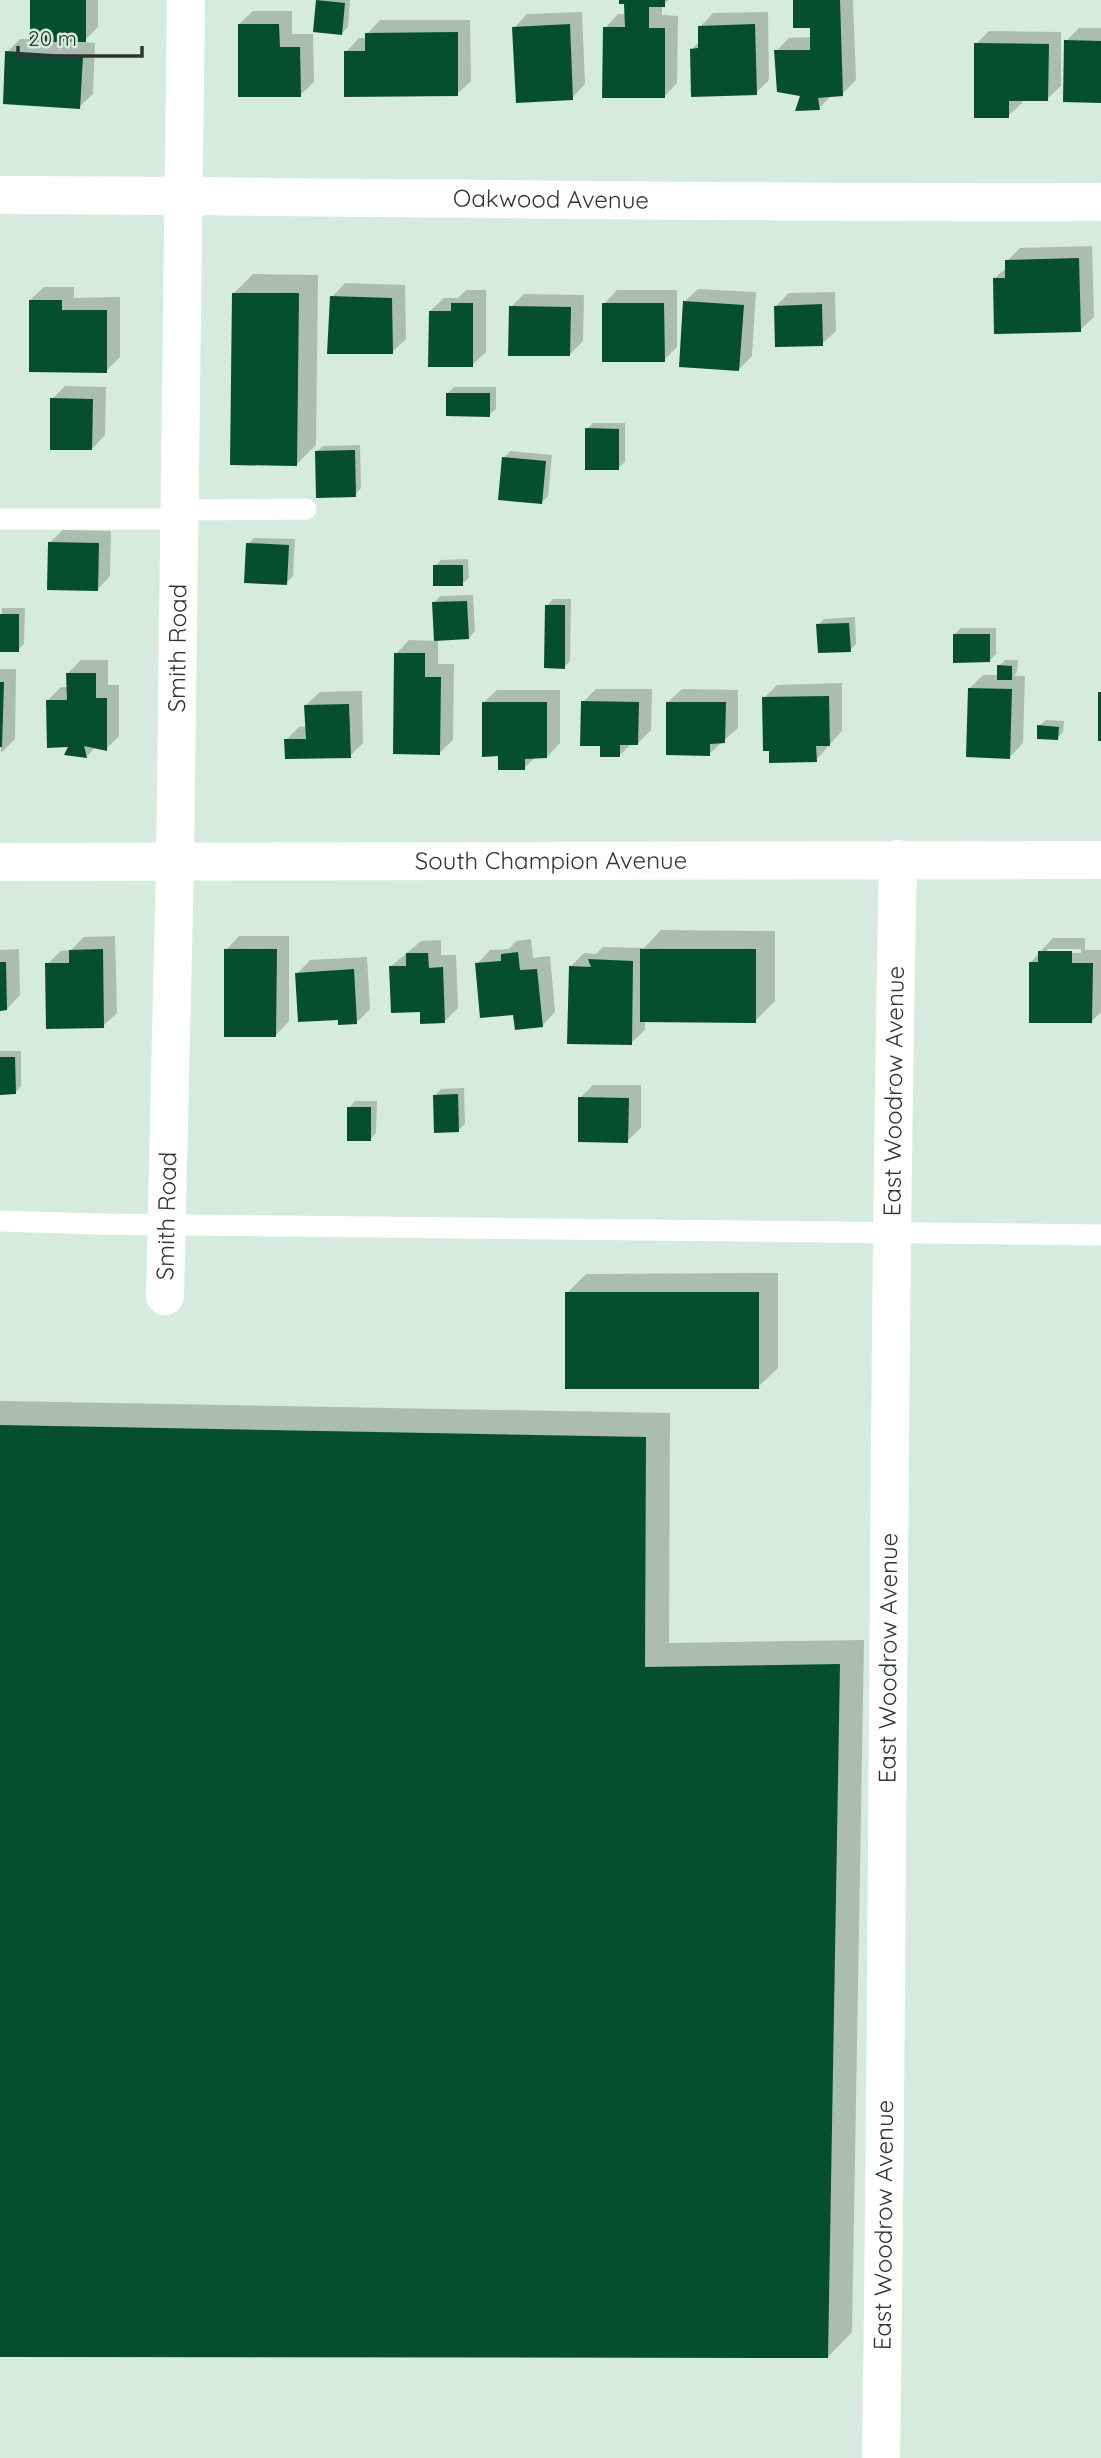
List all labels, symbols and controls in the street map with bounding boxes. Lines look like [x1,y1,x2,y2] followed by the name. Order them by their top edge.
[18,14,142,58] scale bar
[28,25,77,51] text: 20 m
[453,183,649,215] street label: Oakwood Avenue
[161,584,193,713] street label: Smith Road
[415,845,687,875] street label: South Champion Avenue
[876,966,910,1216] street label: East Woodrow Avenue
[149,1151,182,1281] street label: Smith Road
[872,1533,903,1783] street label: East Woodrow Avenue
[866,2100,899,2350] street label: East Woodrow Avenue

